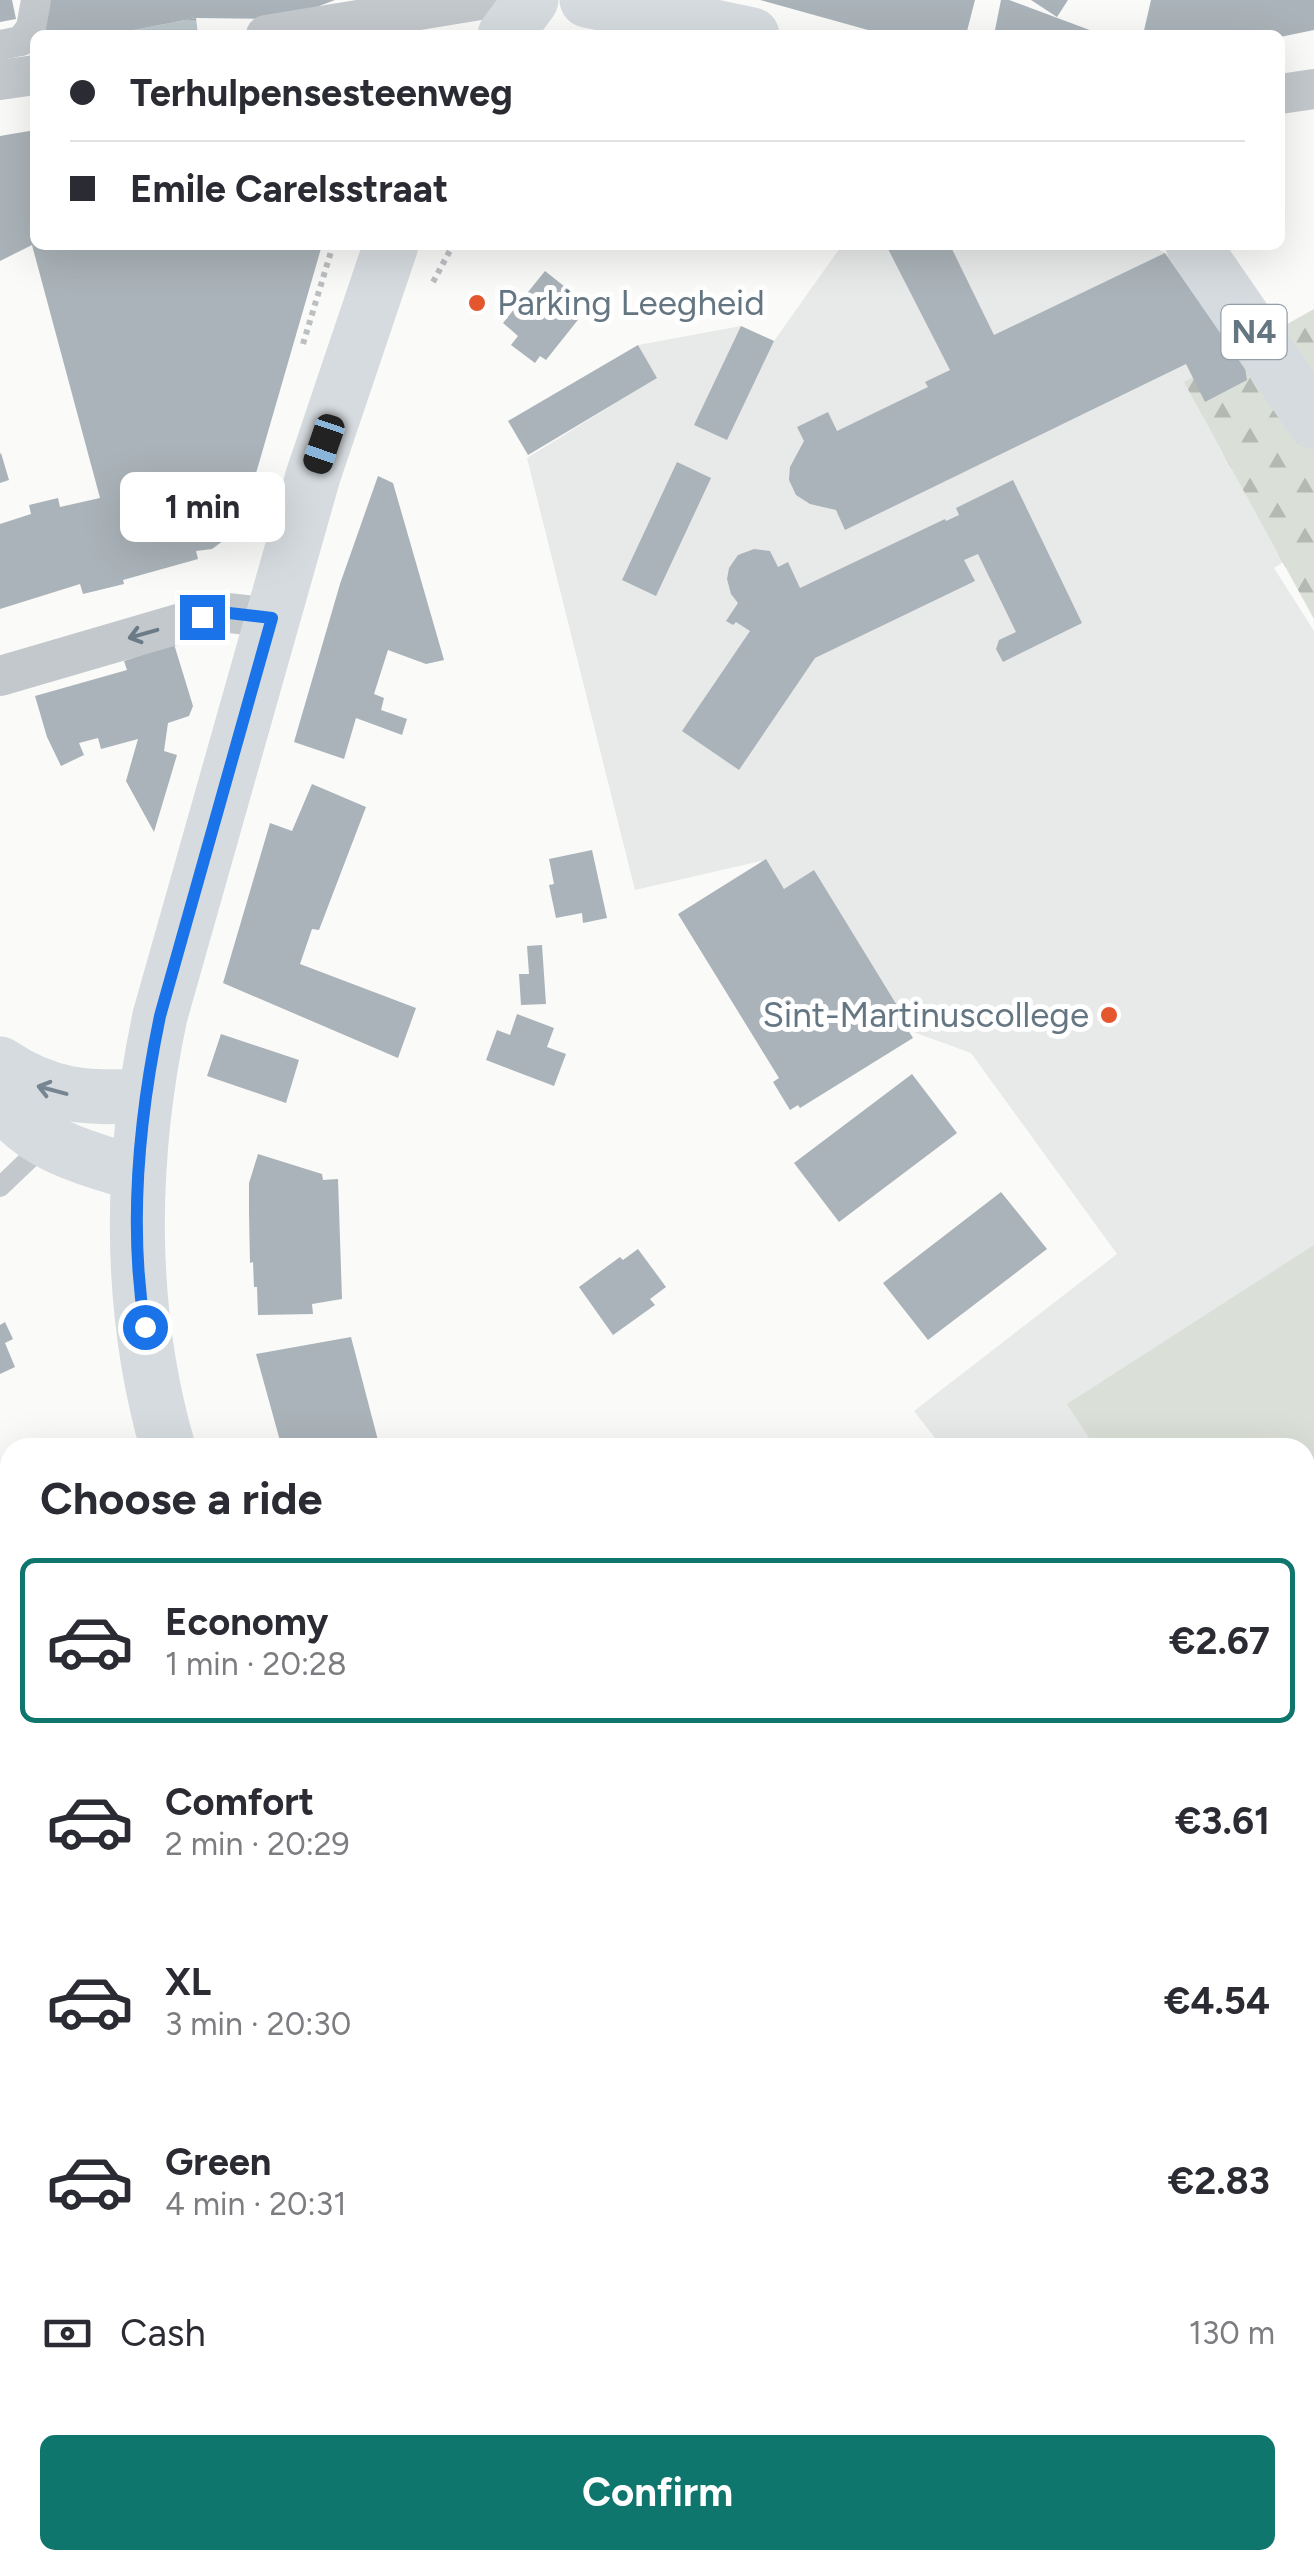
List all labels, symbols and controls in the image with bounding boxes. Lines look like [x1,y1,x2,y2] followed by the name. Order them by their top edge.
[130,70,513,116] text: Terhulpensesteenweg
[130,166,448,212] text: Emile Carelsstraat
[497,282,765,324] place label: Parking Leegheid
[466,292,488,314] marker: Parking Leegheid
[1222,305,1286,359] road number: N4
[300,411,348,477] car
[120,472,284,542] callout: 1 min
[165,488,240,526] text: 1 min
[180,595,225,640] route end
[128,626,159,644] one-way arrow
[763,994,1089,1036] place label: Sint-Martinuscollege
[1098,1004,1120,1026] marker: Sint-Martinuscollege
[37,1080,68,1099] one-way arrow
[123,1305,168,1350] route start
[40,1471,322,1525] text: Choose a ride
[45,1596,135,1686] icon: car
[165,1599,328,1645] text: Economy
[1169,1618,1270,1664] text: €2.67
[165,1645,347,1683] text: 1 min · 20:28
[45,1776,135,1866] icon: car
[165,1779,314,1825] text: Comfort
[1175,1798,1270,1844] text: €3.61
[165,1825,350,1863] text: 2 min · 20:29
[45,1956,135,2046] icon: car
[165,1959,211,2005] text: XL
[1164,1978,1270,2024] text: €4.54
[165,2005,351,2043] text: 3 min · 20:30
[45,2136,135,2226] icon: car
[165,2139,271,2185] text: Green
[1168,2158,1270,2204] text: €2.83
[165,2185,346,2223] text: 4 min · 20:31
[40,2306,95,2361] icon: cash
[120,2310,206,2356] text: Cash
[1189,2314,1275,2352] text: 130 m
[40,2435,1275,2550] button: Confirm

